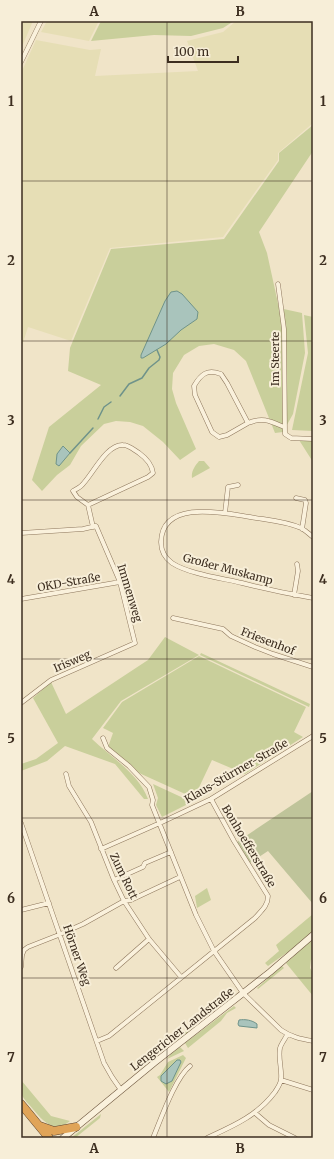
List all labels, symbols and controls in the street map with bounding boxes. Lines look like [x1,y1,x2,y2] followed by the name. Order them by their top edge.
[88,3,99,20] text: A
[235,3,245,20] text: B
[168,38,238,64] scale bar
[174,44,209,59] text: 100 m
[8,93,14,110] text: 1
[320,93,326,110] text: 1
[7,252,15,269] text: 2
[319,252,327,269] text: 2
[268,332,282,386] street label: Im Steerte
[7,412,15,429] text: 3
[319,412,327,429] text: 3
[182,550,275,588] street label: Großer Muskamp
[115,562,146,624] street label: Immenweg
[36,570,102,594] street label: OKD-Straße
[7,571,16,588] text: 4
[319,571,328,588] text: 4
[239,624,298,658] street label: Friesenhof
[51,647,93,675] street label: Irisweg
[7,730,15,747] text: 5
[319,730,327,747] text: 5
[182,736,290,806] street label: Klaus-Stürmer-Straße
[219,802,279,890] street label: Bonhoefferstraße
[107,851,142,902] street label: Zum Rott
[7,890,15,907] text: 6
[319,890,327,907] text: 6
[60,923,94,988] street label: Hörner Weg
[128,984,237,1074] street label: Lengericher Landstraße
[7,1049,15,1066] text: 7
[319,1049,327,1066] text: 7
[88,1140,99,1157] text: A
[235,1140,245,1157] text: B

